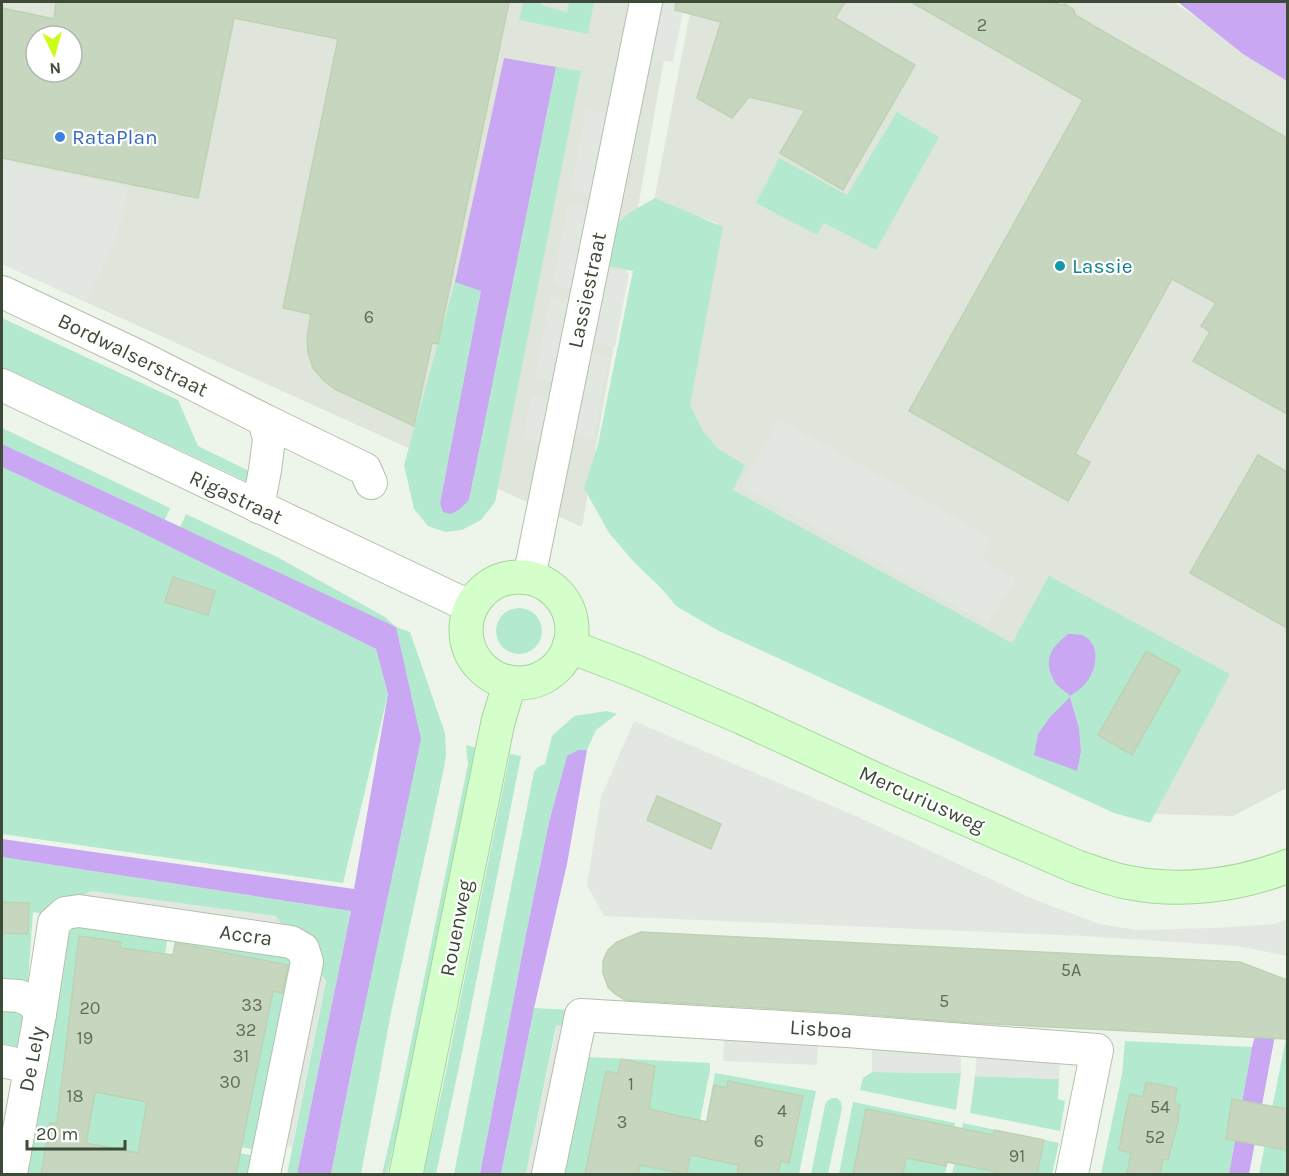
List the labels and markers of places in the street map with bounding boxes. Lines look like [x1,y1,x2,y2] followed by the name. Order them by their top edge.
[72,125,158,149] place label: RataPlan
[53,130,67,144] marker: RataPlan
[1072,254,1133,278] place label: Lassie
[1053,259,1067,273] marker: Lassie

